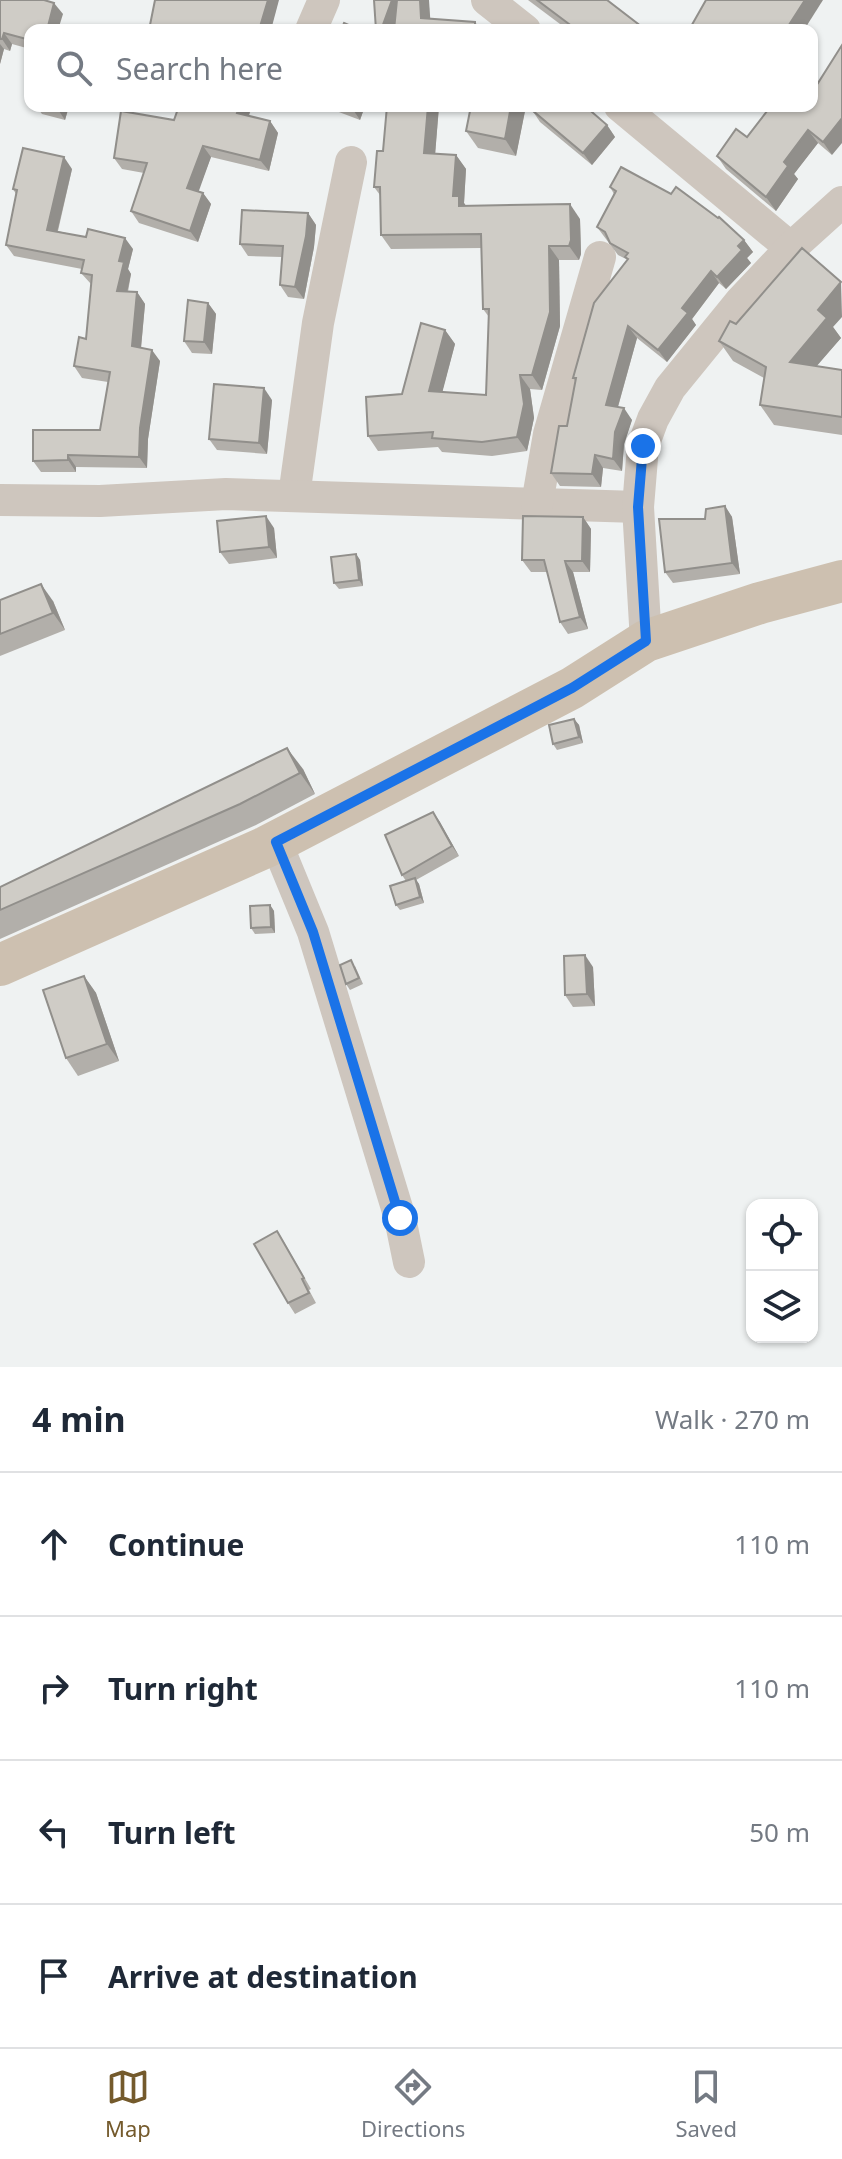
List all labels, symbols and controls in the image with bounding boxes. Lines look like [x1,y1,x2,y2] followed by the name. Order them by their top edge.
[24,24,818,112] search box
[52,46,96,90] icon: search
[116,48,283,89] text: Search here
[625,428,661,464] route end
[746,1199,818,1343] map controls
[746,1199,818,1271] button: locate
[382,1200,418,1236] route start
[746,1271,818,1343] button: layers
[32,1396,126,1442] text: 4 min
[655,1401,810,1437] text: Walk · 270 m
[32,1522,76,1566] icon: ahead
[108,1524,244,1565] text: Continue
[734,1526,810,1562] text: 110 m
[32,1666,76,1710] icon: right
[108,1668,258,1709] text: Turn right
[734,1670,810,1706] text: 110 m
[32,1810,76,1854] icon: left
[108,1812,236,1853] text: Turn left
[749,1814,810,1850] text: 50 m
[32,1954,76,1998] icon: arrive
[108,1956,418,1997] text: Arrive at destination
[105,2065,151,2143] tab: Map
[361,2065,465,2143] tab: Directions
[675,2065,737,2143] tab: Saved

